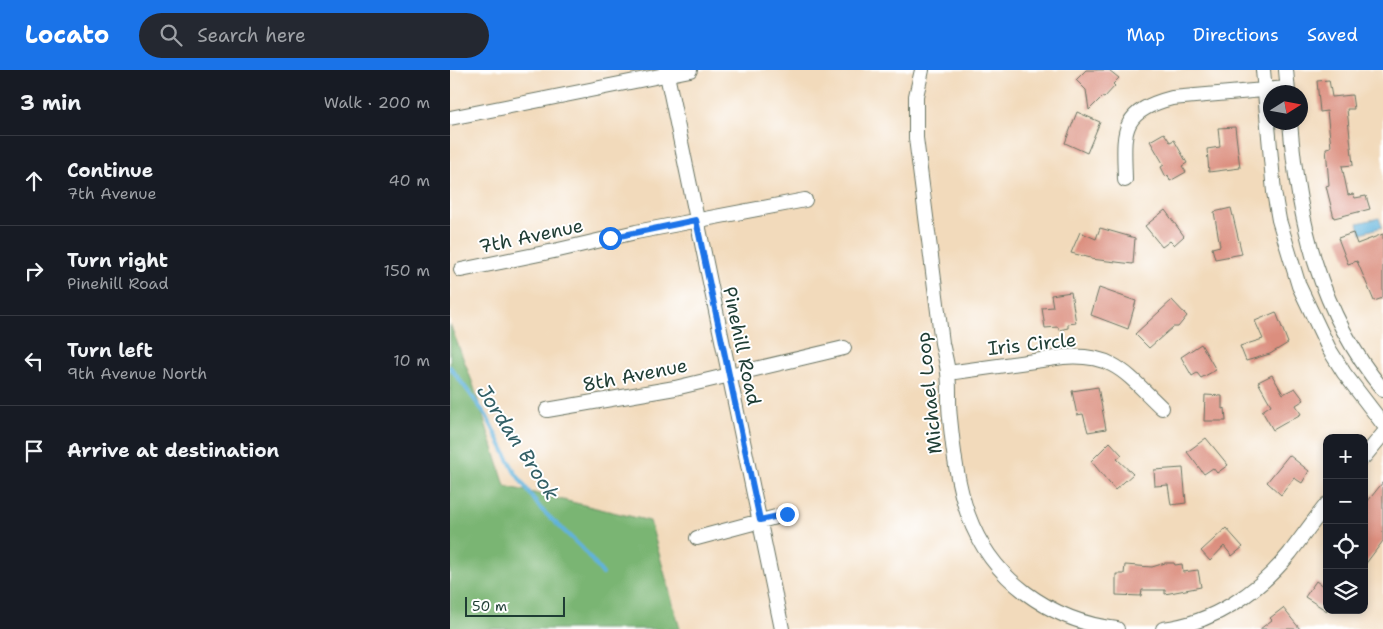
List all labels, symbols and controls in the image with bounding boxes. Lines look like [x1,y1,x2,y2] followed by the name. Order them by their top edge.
[139,13,489,58] search box
[25,19,109,51] text: Locato
[157,21,185,49] icon: search
[197,23,306,48] text: Search here
[1127,23,1165,47] text: Map
[1193,23,1279,47] text: Directions
[1307,23,1358,47] text: Saved
[1263,85,1308,130] north arrow
[20,89,81,117] text: 3 min
[324,92,430,113] text: Walk · 200 m
[67,158,153,183] text: Continue
[20,167,48,195] icon: ahead
[388,170,430,191] text: 40 m
[67,183,157,204] text: 7th Avenue
[476,213,586,259] street label: 7th Avenue
[599,227,622,250] route start
[67,248,168,273] text: Turn right
[20,257,48,285] icon: right
[383,260,430,281] text: 150 m
[67,273,169,294] text: Pinehill Road
[717,284,767,408] street label: Pinehill Road
[986,327,1078,361] street label: Iris Circle
[910,331,948,455] street label: Michael Loop
[67,338,153,363] text: Turn left
[20,347,48,375] icon: left
[393,350,430,371] text: 10 m
[580,353,690,397] street label: 8th Avenue
[67,363,207,384] text: 9th Avenue North
[471,379,565,505] water label: Jordan Brook
[1323,434,1368,614] map controls
[1323,434,1368,479] button: +
[20,437,48,465] icon: arrive
[67,438,279,463] text: Arrive at destination
[1323,479,1368,524] button: −
[776,503,799,526] route end
[1323,524,1368,569] button: locate
[1323,569,1368,614] button: layers
[465,594,565,617] scale bar
[472,597,507,615] text: 50 m

